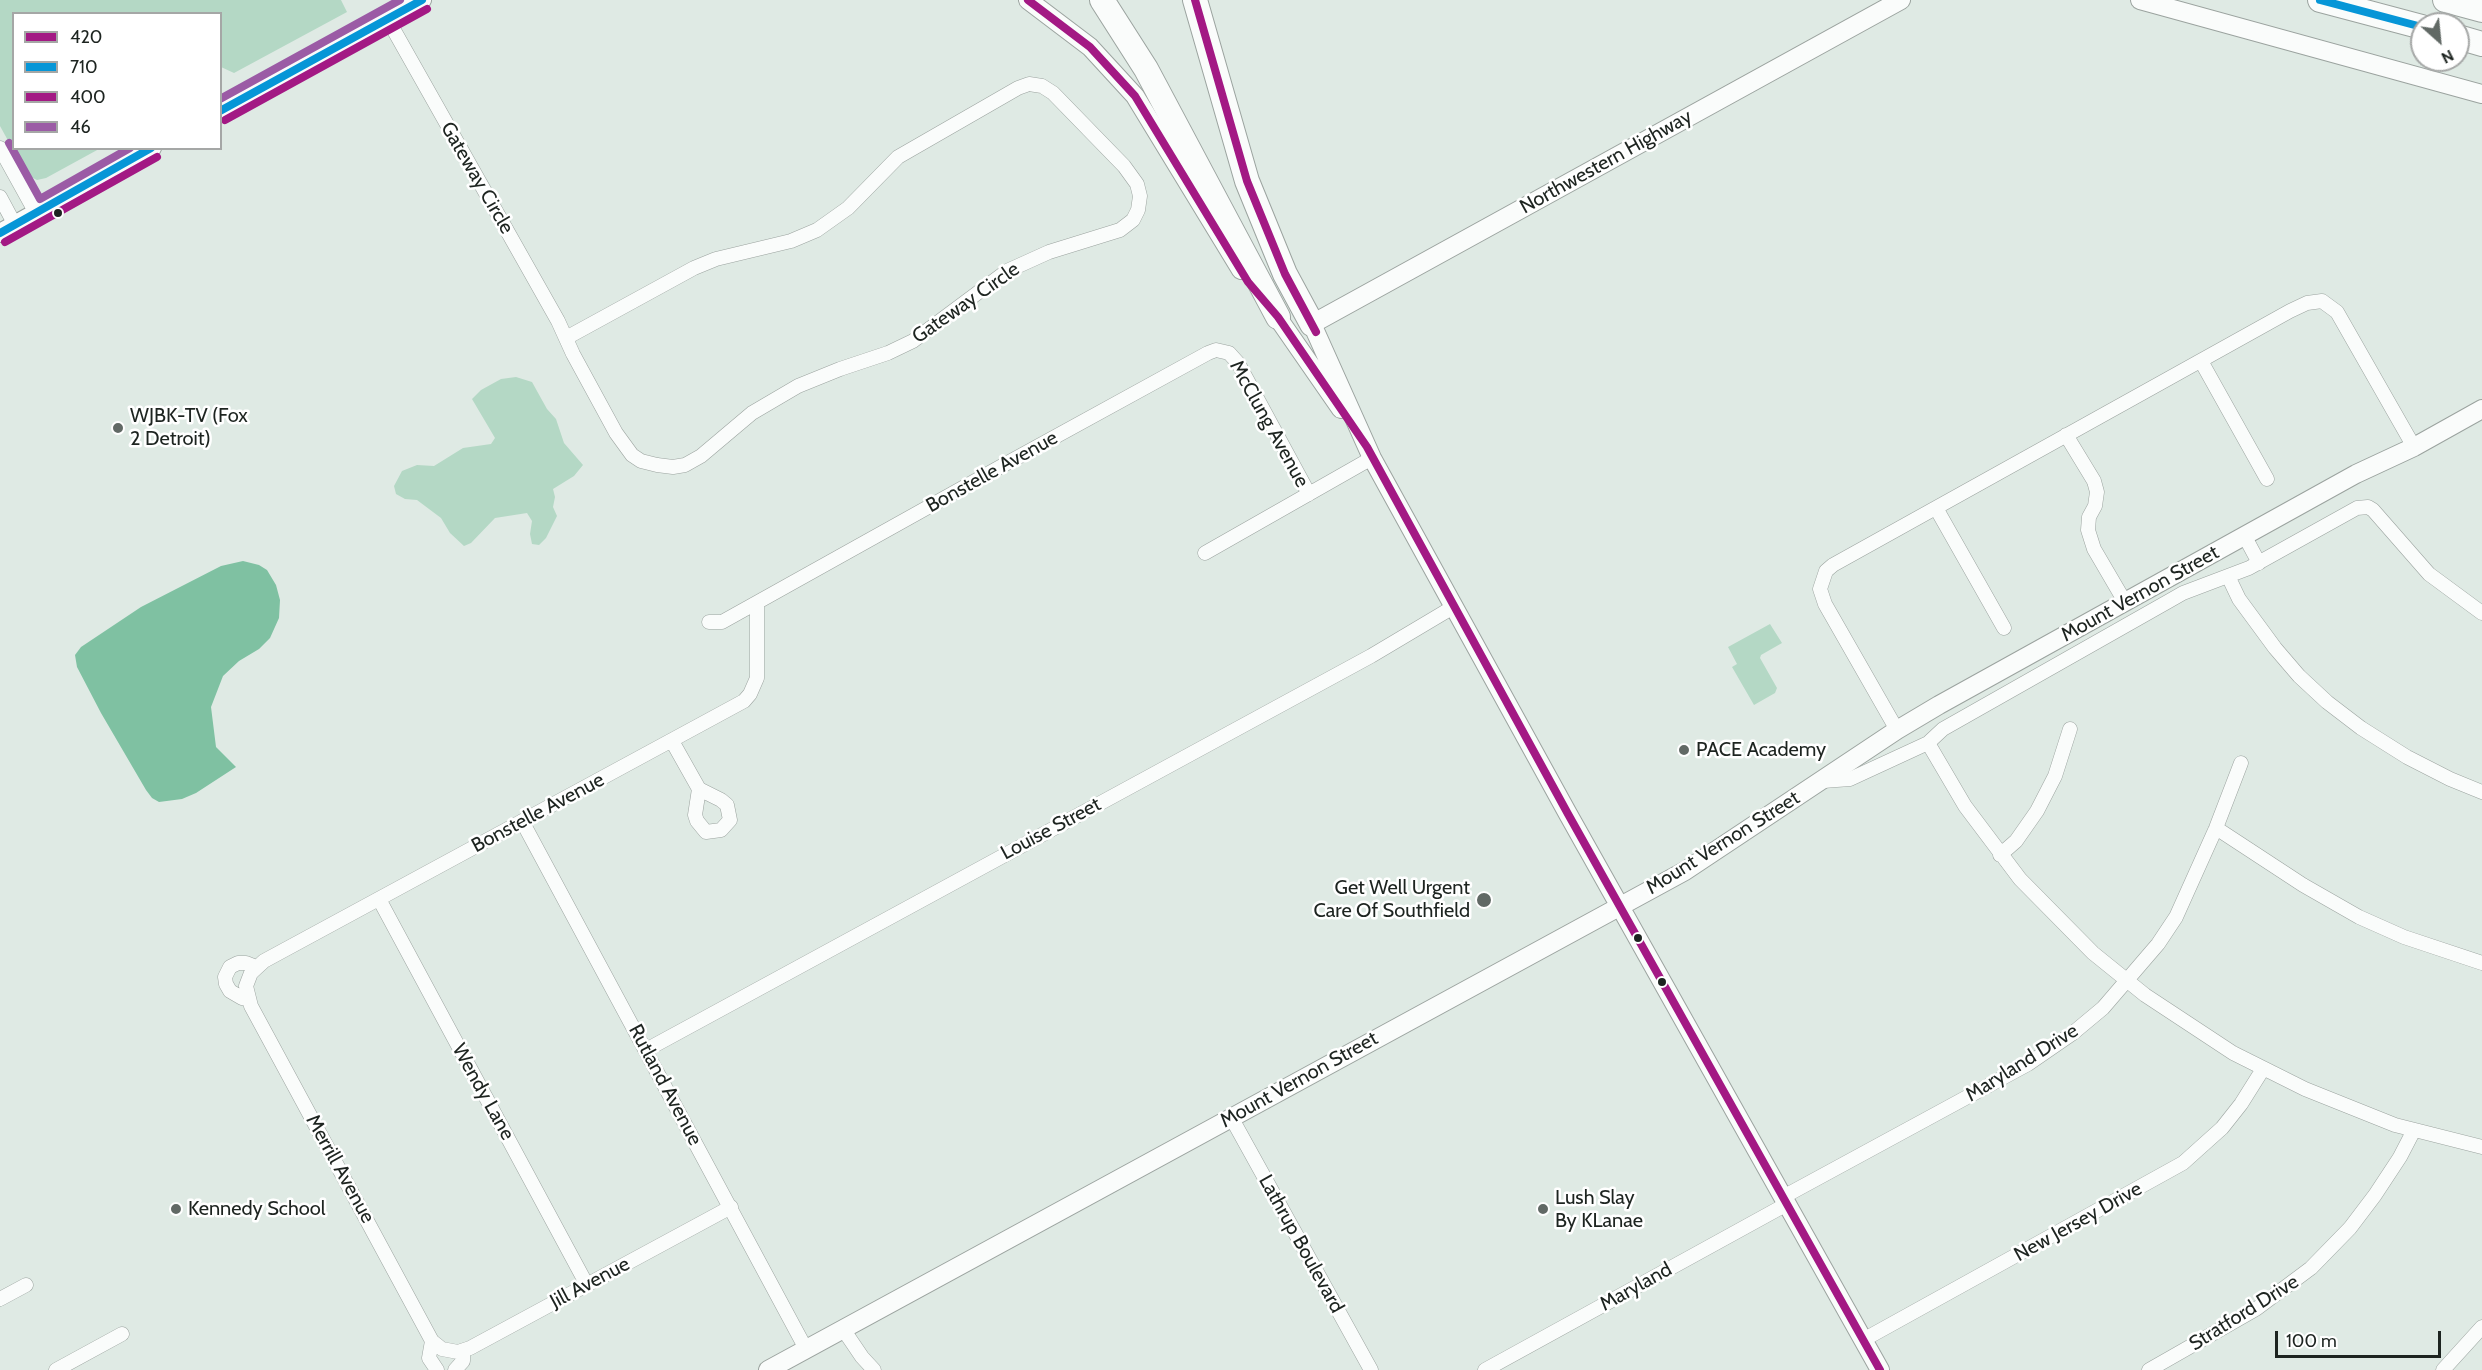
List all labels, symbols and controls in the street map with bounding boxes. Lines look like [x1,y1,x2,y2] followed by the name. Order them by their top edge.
[12,12,222,150] legend
[2410,12,2470,72] north arrow
[70,26,102,48] text: 420
[2438,46,2457,68] text: N
[70,56,98,78] text: 710
[70,86,106,108] text: 400
[1516,105,1696,219] street label: Northwestern Highway
[70,116,91,138] text: 46
[435,118,519,238] street label: Gateway Circle
[52,207,64,219] unlabelled marker
[908,257,1024,349] street label: Gateway Circle
[1224,356,1314,492] street label: McClung Avenue
[130,404,248,451] place label: WJBK-TV (Fox 2 Detroit)
[111,421,125,435] marker: WJBK-TV (Fox 2 Detroit)
[922,426,1062,518] street label: Bonstelle Avenue
[2057,541,2223,647] street label: Mount Vernon Street
[1696,738,1826,762] place label: PACE Academy
[1677,743,1691,757] marker: PACE Academy
[468,768,608,858] street label: Bonstelle Avenue
[1642,786,1804,900] street label: Mount Vernon Street
[997,793,1105,865] street label: Louise Street
[1313,876,1470,923] place label: Get Well Urgent Care Of Southfield
[1475,891,1493,909] marker: Get Well Urgent Care Of Southfield
[1632,932,1644,944] unlabelled marker
[1656,976,1668,988] unlabelled marker
[1961,1019,2083,1107] street label: Maryland Drive
[623,1020,707,1150] street label: Rutland Avenue
[1216,1027,1382,1133] street label: Mount Vernon Street
[447,1040,519,1144] street label: Wendy Lane
[300,1110,380,1228] street label: Merrill Avenue
[1253,1171,1349,1317] street label: Lathrup Boulevard
[2010,1177,2146,1267] street label: New Jersey Drive
[1555,1186,1643,1233] place label: Lush Slay By KLanae
[188,1197,325,1221] place label: Kennedy School
[169,1202,183,1216] marker: Kennedy School
[1536,1202,1550,1216] marker: Lush Slay By KLanae
[546,1252,634,1314] street label: Jill Avenue
[1596,1257,1676,1317] street label: Maryland
[2185,1270,2303,1356] street label: Stratford Drive
[2278,1319,2444,1357] scale bar
[2286,1330,2337,1352] text: 100 m

